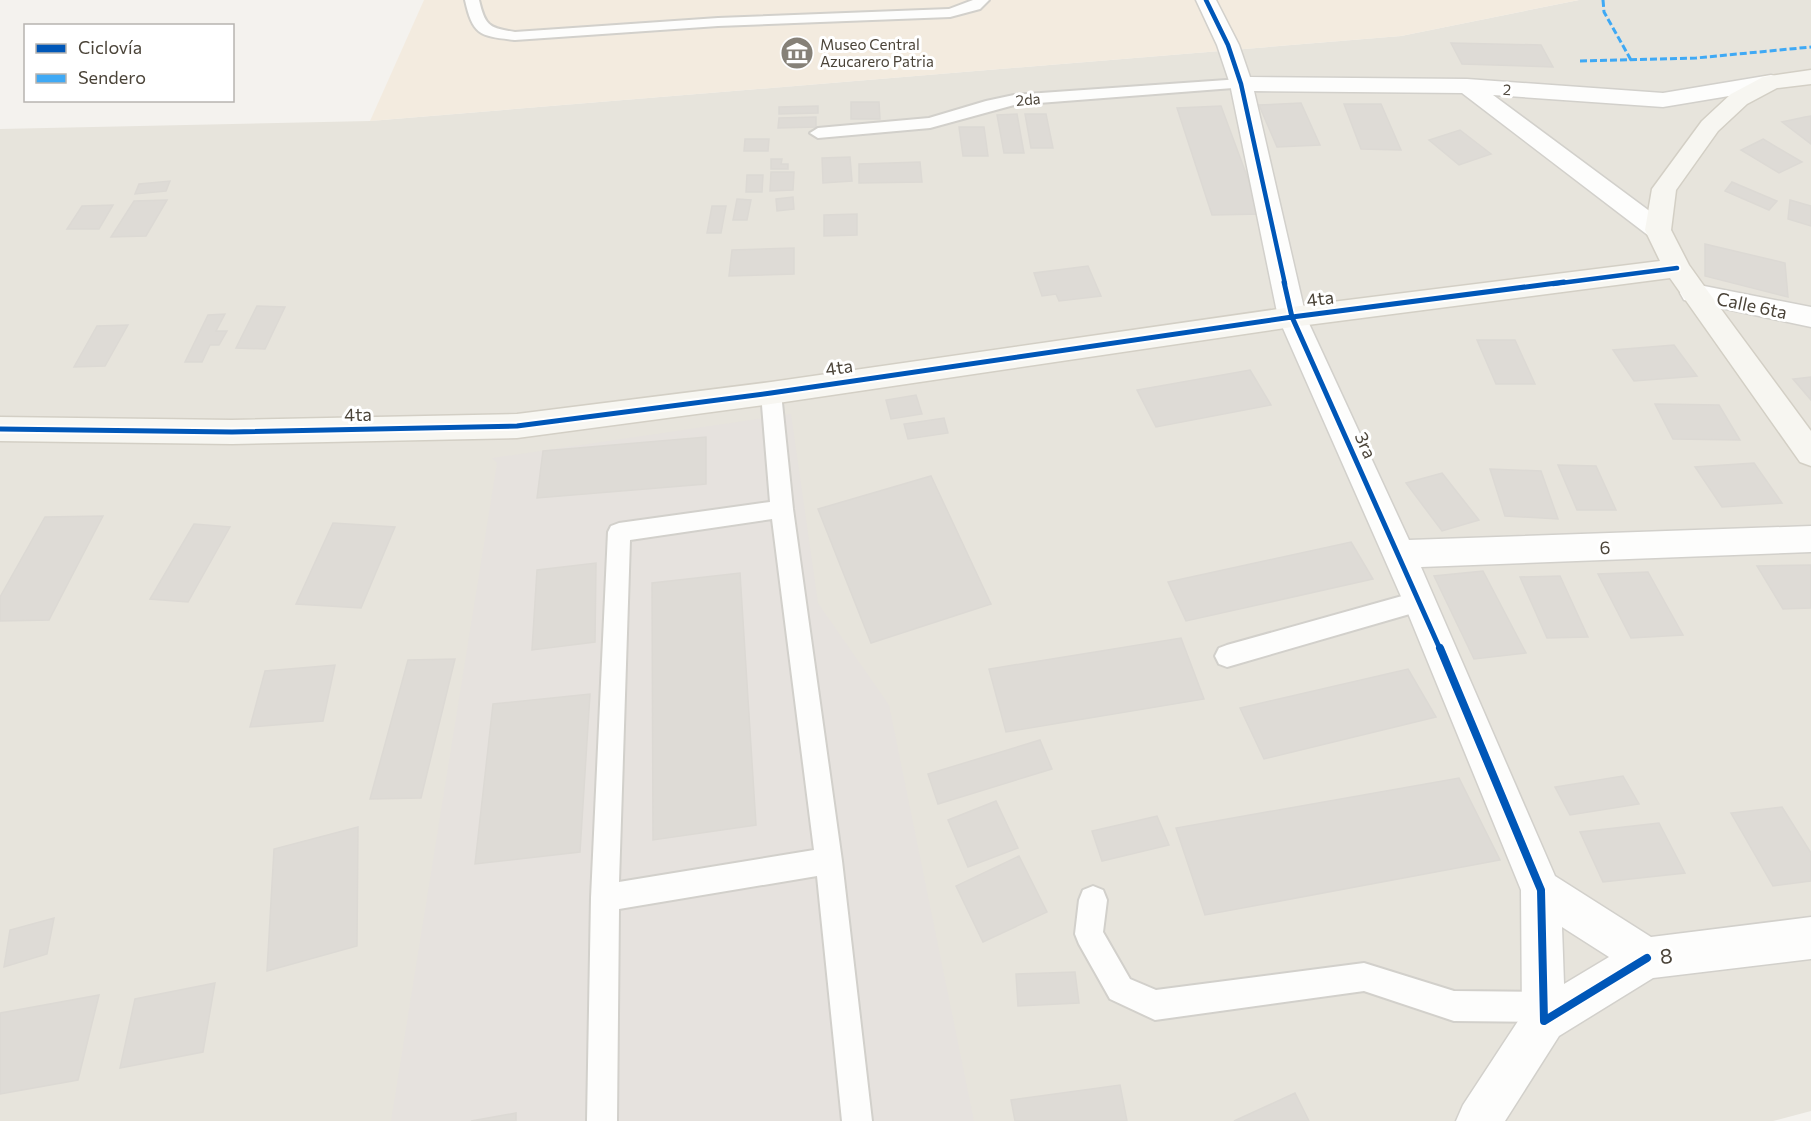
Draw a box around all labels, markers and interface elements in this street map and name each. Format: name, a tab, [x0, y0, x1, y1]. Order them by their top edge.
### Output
legend	[24, 24, 234, 102]
museum icon: Museo Central Azucarero Patria	[779, 35, 815, 71]
place label: Museo Central Azucarero Patria	[820, 35, 934, 70]
text: Ciclovía	[78, 36, 142, 58]
text: Sendero	[78, 66, 146, 88]
street label: 2	[1502, 80, 1512, 98]
street label: 2da	[1015, 89, 1041, 109]
street label: 4ta	[1305, 285, 1335, 311]
street label: Calle 6ta	[1715, 287, 1789, 323]
street label: 4ta	[824, 354, 854, 380]
street label: 4ta	[344, 403, 372, 425]
street label: 3ra	[1351, 428, 1381, 462]
street label: 6	[1599, 536, 1611, 558]
street label: 8	[1658, 942, 1674, 968]

